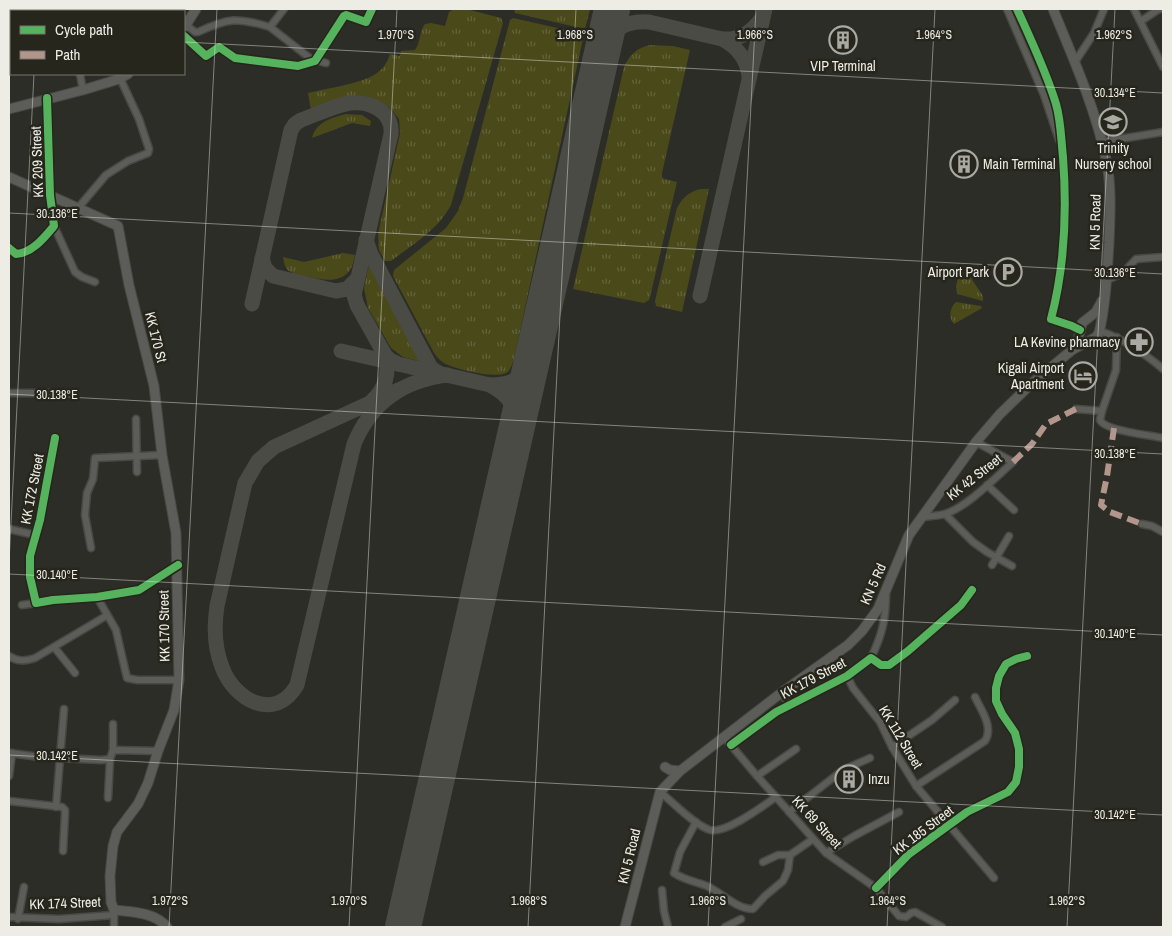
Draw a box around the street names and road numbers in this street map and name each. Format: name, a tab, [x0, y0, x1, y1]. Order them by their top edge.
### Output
street label: KK 209 Street	[27, 126, 47, 198]
street label: KN 5 Road	[1086, 194, 1104, 250]
street label: KK 170 St	[141, 310, 171, 364]
street label: KK 42 Street	[943, 450, 1005, 504]
street label: KK 172 Street	[16, 452, 48, 526]
street label: KN 5 Rd	[856, 561, 890, 607]
street label: KK 170 Street	[154, 590, 174, 662]
street label: KK 179 Street	[777, 653, 849, 703]
street label: KK 112 Street	[875, 702, 927, 772]
street label: KK 69 Street	[788, 792, 846, 852]
street label: KK 185 Street	[889, 801, 957, 859]
street label: KN 5 Road	[613, 827, 645, 885]
street label: KK 174 Street	[29, 893, 101, 913]

